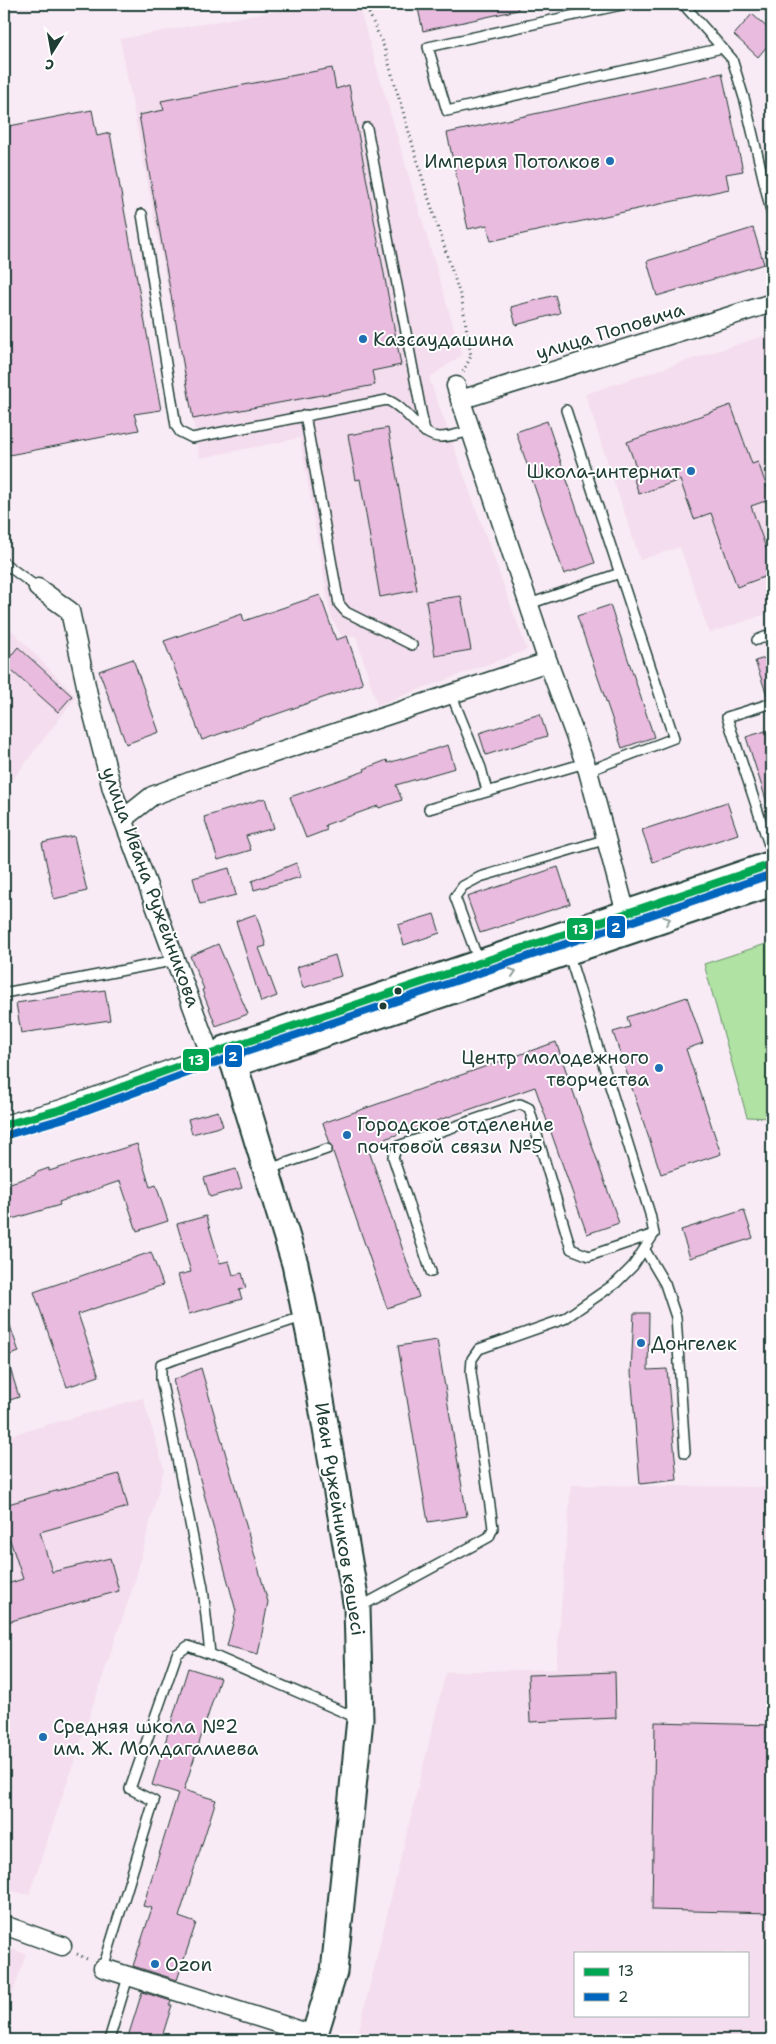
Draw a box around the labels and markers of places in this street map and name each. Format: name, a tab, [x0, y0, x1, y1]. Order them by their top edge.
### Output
place label: Империя Потолков	[424, 149, 600, 174]
marker: Империя Потолков	[604, 155, 616, 167]
place label: Казсаудашина	[373, 327, 514, 352]
marker: Казсаудашина	[357, 333, 369, 345]
place label: Школа-интернат	[526, 459, 681, 484]
marker: Школа-интернат	[685, 465, 697, 477]
unlabelled marker	[393, 986, 403, 996]
unlabelled marker	[378, 1001, 388, 1011]
place label: Центр молодежного творчества	[461, 1045, 649, 1092]
marker: Центр молодежного творчества	[653, 1062, 665, 1074]
place label: Городское отделение почтовой связи №5	[357, 1112, 554, 1159]
marker: Городское отделение почтовой связи №5	[341, 1129, 353, 1141]
place label: Донгелек	[651, 1331, 737, 1356]
marker: Донгелек	[635, 1337, 647, 1349]
place label: Средняя школа №2 им. Ж. Молдагалиева	[53, 1714, 259, 1761]
marker: Средняя школа №2 им. Ж. Молдагалиева	[37, 1731, 49, 1743]
place label: Ozon	[165, 1952, 212, 1977]
marker: Ozon	[149, 1958, 161, 1970]

